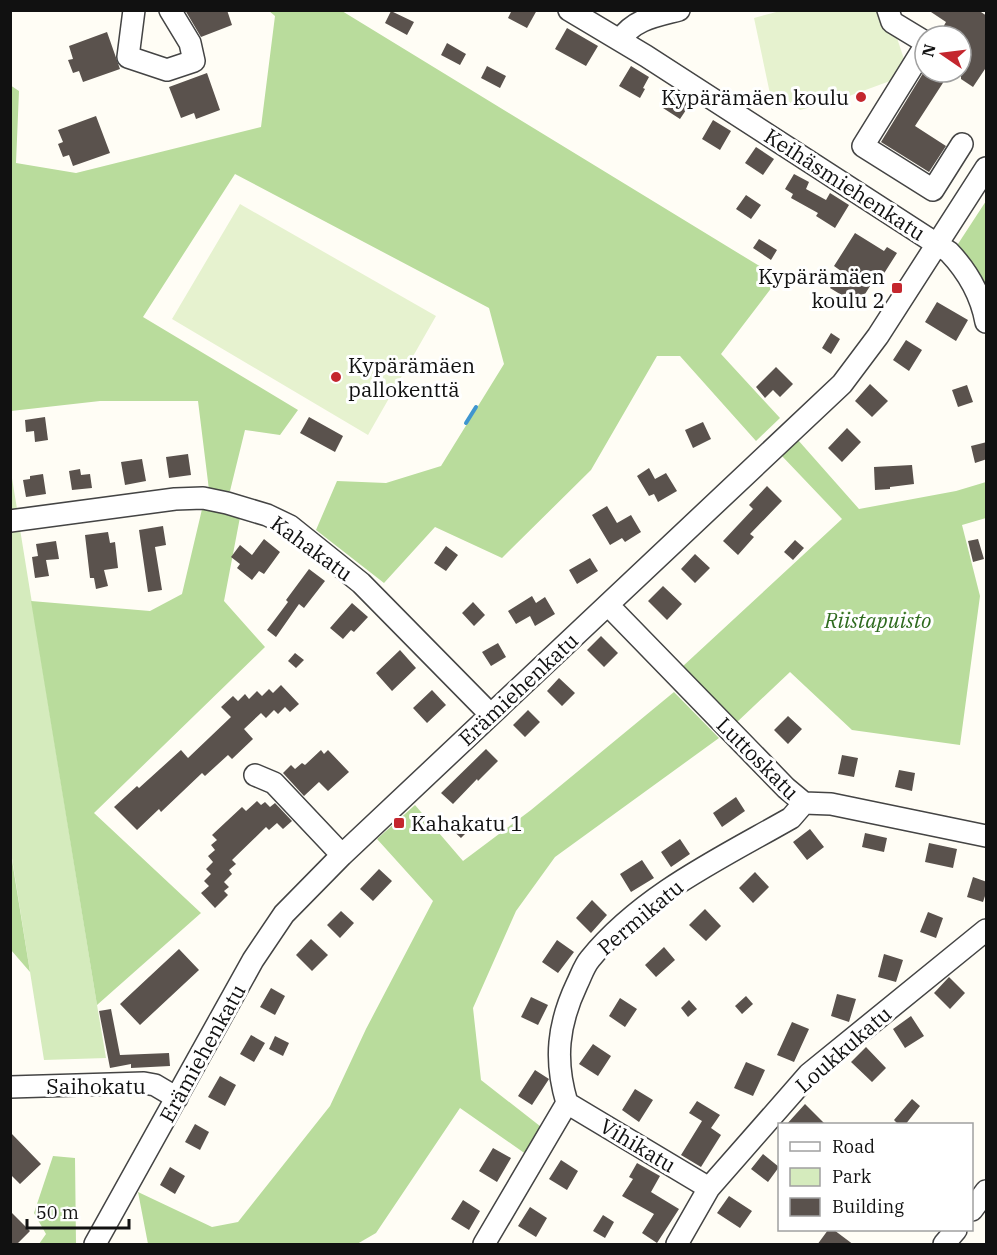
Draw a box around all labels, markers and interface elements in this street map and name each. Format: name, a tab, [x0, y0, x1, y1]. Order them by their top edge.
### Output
north arrow	[913, 24, 973, 84]
text: N	[917, 42, 940, 59]
place label: Kypärämäen koulu	[661, 83, 849, 111]
marker: Kypärämäen koulu	[854, 90, 868, 104]
street label: Keihäsmiehenkatu	[759, 121, 931, 247]
place label: Kypärämäen koulu 2	[758, 262, 885, 314]
marker: Kypärämäen koulu 2	[890, 281, 904, 295]
place label: Kypärämäen pallokenttä	[348, 351, 475, 403]
marker: Kypärämäen pallokenttä	[329, 370, 343, 384]
street label: Kahakatu	[266, 509, 358, 587]
park label: Riistapuisto	[824, 606, 931, 634]
street label: Erämiehenkatu	[452, 626, 584, 752]
street label: Luttoskatu	[711, 711, 805, 805]
place label: Kahakatu 1	[411, 809, 523, 837]
marker: Kahakatu 1	[392, 816, 406, 830]
street label: Permikatu	[591, 873, 689, 961]
street label: Erämiehenkatu	[152, 979, 252, 1127]
street label: Loukkukatu	[789, 1000, 897, 1098]
street label: Saihokatu	[46, 1072, 146, 1100]
street label: Vihikatu	[595, 1111, 681, 1179]
legend	[778, 1123, 973, 1231]
text: Road	[832, 1135, 875, 1158]
text: Park	[832, 1165, 872, 1188]
scale bar	[27, 1192, 129, 1230]
text: Building	[832, 1195, 904, 1218]
text: 50 m	[36, 1201, 79, 1224]

